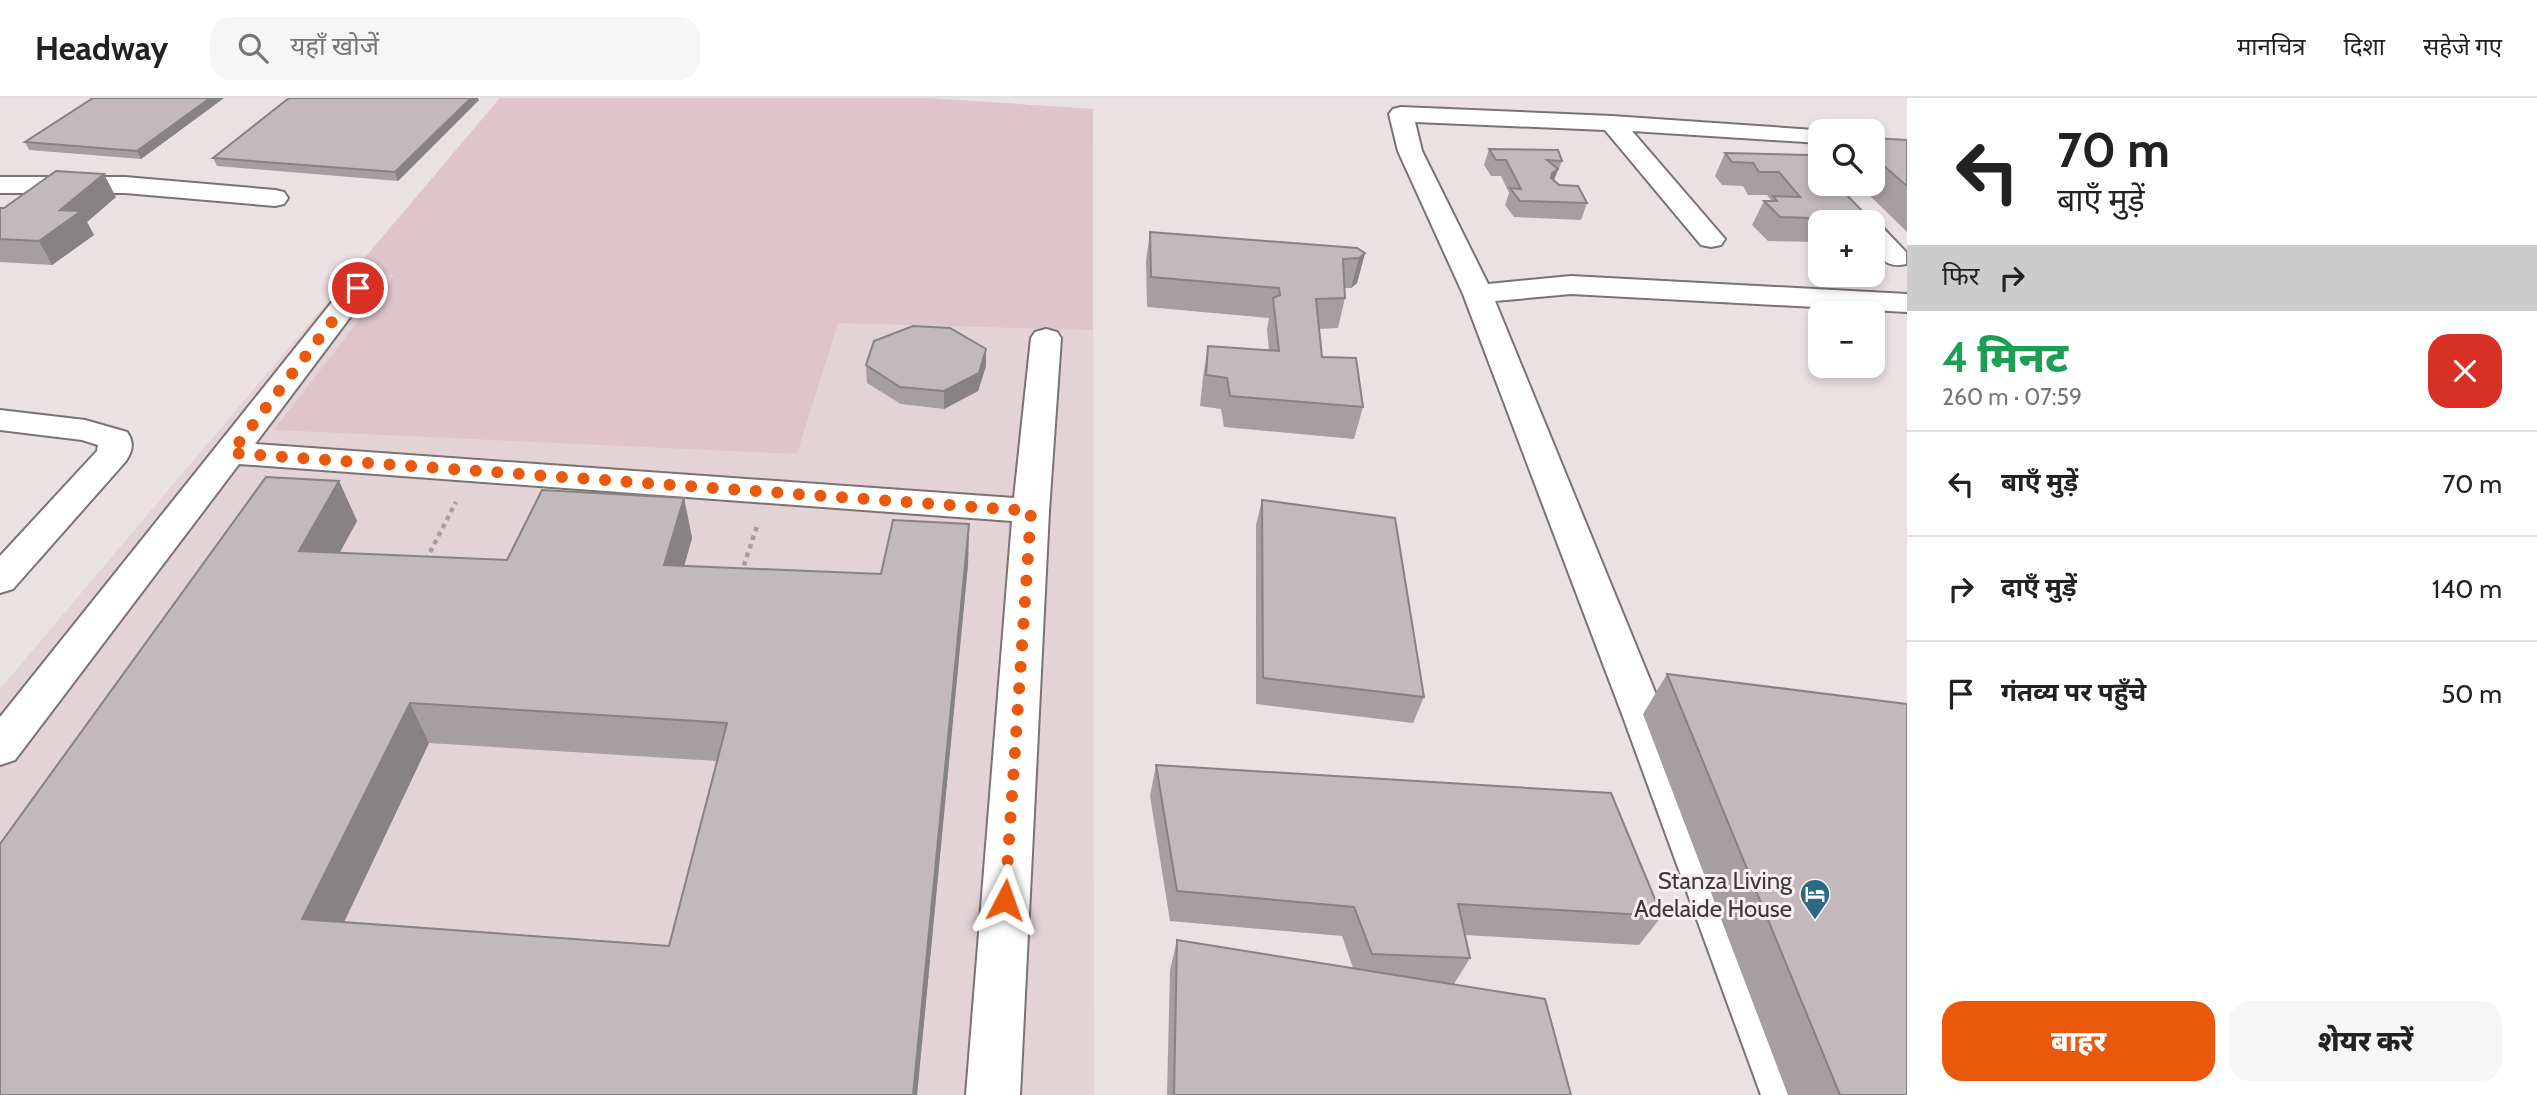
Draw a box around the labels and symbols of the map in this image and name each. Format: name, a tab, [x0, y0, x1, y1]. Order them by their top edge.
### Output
pin	[328, 258, 388, 318]
position arrow	[968, 863, 1042, 937]
place label: Stanza Living Adelaide House	[1634, 866, 1793, 923]
hotel icon: Stanza Living Adelaide House	[1798, 877, 1832, 921]

